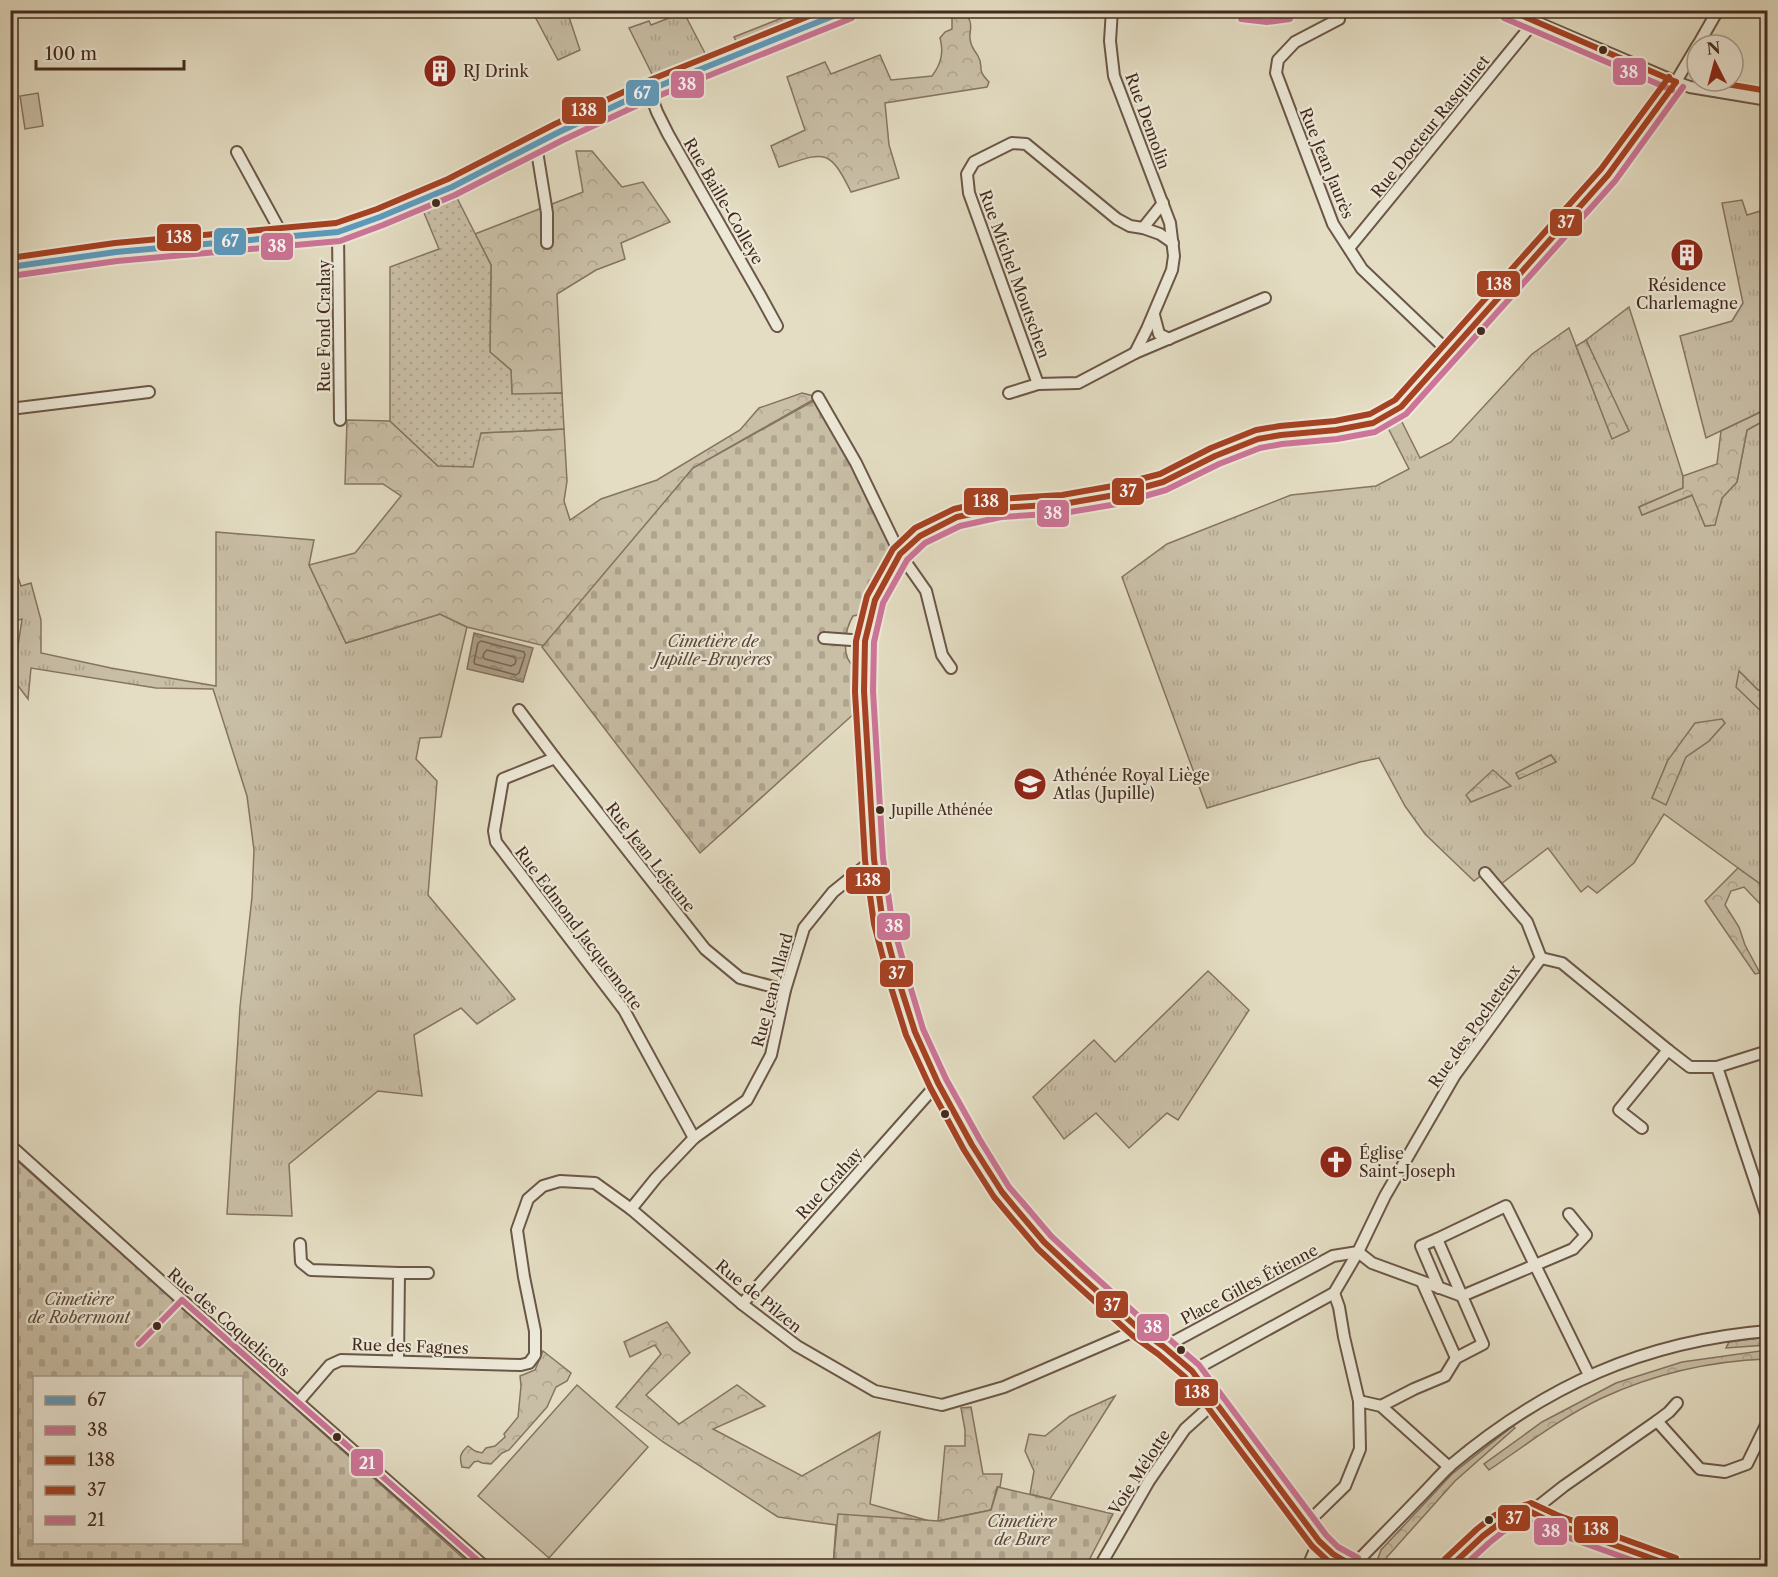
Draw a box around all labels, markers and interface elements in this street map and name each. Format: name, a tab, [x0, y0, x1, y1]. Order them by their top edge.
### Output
scale bar	[36, 33, 184, 71]
north arrow	[1685, 33, 1745, 93]
text: N	[1705, 37, 1721, 59]
text: 100 m	[45, 43, 97, 65]
unlabelled marker	[1597, 44, 1609, 56]
street label: Rue Docteur Rasquinet	[1366, 51, 1494, 201]
building icon: RJ Drink	[422, 53, 458, 89]
line badge: 38	[1612, 57, 1647, 86]
place label: RJ Drink	[463, 61, 529, 81]
text: 38	[1620, 62, 1639, 82]
line badge: 38	[670, 70, 705, 99]
street label: Rue Demolin	[1121, 70, 1175, 172]
text: 38	[678, 74, 697, 94]
line badge: 67	[625, 79, 660, 107]
text: 67	[633, 83, 652, 103]
line badge: 138	[561, 96, 607, 125]
text: 138	[571, 100, 597, 120]
street label: Rue Jean Jaurès	[1296, 104, 1358, 222]
street label: Rue Baille-Colleye	[680, 134, 768, 268]
street label: Rue Michel Moutschen	[975, 187, 1055, 361]
unlabelled marker	[430, 197, 442, 209]
line badge: 37	[1549, 208, 1583, 237]
text: 37	[1557, 212, 1575, 232]
line badge: 138	[156, 223, 202, 252]
text: 138	[166, 227, 192, 247]
line badge: 67	[213, 227, 247, 256]
text: 67	[221, 231, 240, 251]
line badge: 38	[260, 232, 294, 261]
text: 38	[268, 236, 287, 256]
building icon: Résidence Charlemagne	[1669, 237, 1705, 273]
street label: Rue Fond Crahay	[314, 259, 334, 392]
line badge: 138	[1476, 270, 1521, 298]
text: 138	[1486, 274, 1512, 294]
place label: Résidence Charlemagne	[1636, 275, 1738, 313]
unlabelled marker	[1475, 325, 1487, 337]
line badge: 37	[1111, 477, 1145, 506]
text: 37	[1119, 481, 1137, 501]
line badge: 138	[963, 487, 1009, 516]
text: 138	[973, 491, 999, 511]
line badge: 38	[1036, 499, 1070, 528]
text: 38	[1044, 503, 1063, 523]
park label: Cimetière de Jupille-Bruyères	[649, 631, 772, 669]
place label: Athénée Royal Liège Atlas (Jupille)	[1052, 765, 1210, 803]
school or university icon: Athénée Royal Liège Atlas (Jupille)	[1012, 766, 1048, 802]
street label: Rue Jean Lejeune	[602, 798, 700, 916]
place label: Jupille Athénée	[889, 801, 993, 819]
marker: Jupille Athénée	[874, 804, 886, 816]
street label: Rue Edmond Jacquemotte	[511, 842, 647, 1014]
line badge: 138	[845, 866, 891, 895]
text: 138	[855, 870, 881, 890]
line badge: 38	[876, 912, 911, 941]
text: 38	[885, 916, 904, 936]
street label: Rue Jean Allard	[747, 930, 797, 1049]
line badge: 37	[879, 959, 914, 988]
street label: Rue des Pocheteux	[1424, 960, 1524, 1091]
text: 37	[888, 963, 906, 983]
unlabelled marker	[939, 1108, 951, 1120]
street label: Rue Crahay	[792, 1142, 867, 1223]
place label: Église Saint-Joseph	[1359, 1143, 1456, 1181]
church icon: Église Saint-Joseph	[1318, 1144, 1354, 1180]
street label: Place Gilles Étienne	[1177, 1239, 1321, 1329]
street label: Rue de Pilzen	[712, 1255, 806, 1337]
street label: Rue des Coquelicots	[164, 1263, 294, 1381]
park label: Cimetière de Robermont	[28, 1289, 132, 1327]
line badge: 37	[1095, 1290, 1129, 1319]
text: 37	[1103, 1295, 1121, 1315]
line badge: 38	[1136, 1313, 1170, 1342]
text: 38	[1144, 1317, 1163, 1337]
unlabelled marker	[151, 1320, 163, 1332]
street label: Rue des Fagnes	[351, 1334, 469, 1358]
unlabelled marker	[1175, 1344, 1187, 1356]
legend	[33, 1376, 243, 1544]
line badge: 138	[1174, 1378, 1219, 1407]
text: 138	[1184, 1382, 1210, 1402]
text: 67	[87, 1389, 106, 1411]
text: 38	[87, 1419, 108, 1441]
street label: Voie Mélotte	[1103, 1426, 1174, 1519]
unlabelled marker	[331, 1431, 343, 1443]
line badge: 21	[350, 1448, 384, 1477]
text: 138	[87, 1449, 115, 1471]
text: 21	[359, 1453, 376, 1473]
text: 37	[87, 1479, 106, 1501]
line badge: 37	[1497, 1504, 1531, 1532]
text: 37	[1505, 1508, 1523, 1528]
text: 21	[87, 1509, 105, 1531]
park label: Cimetière de Bure	[987, 1511, 1058, 1549]
unlabelled marker	[1483, 1514, 1495, 1526]
line badge: 138	[1573, 1515, 1619, 1544]
line badge: 38	[1533, 1517, 1568, 1546]
text: 138	[1583, 1519, 1609, 1539]
text: 38	[1542, 1521, 1561, 1541]

